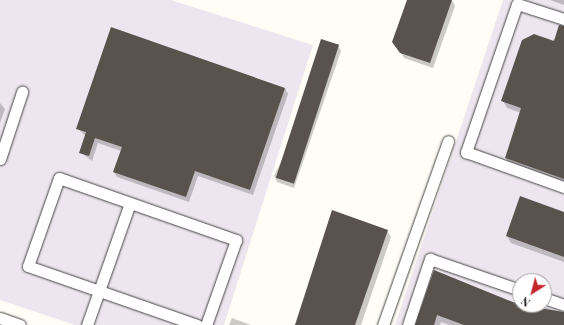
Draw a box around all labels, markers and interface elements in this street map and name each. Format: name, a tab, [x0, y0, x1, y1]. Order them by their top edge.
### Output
north arrow	[512, 273, 552, 313]
text: N	[518, 294, 533, 311]

